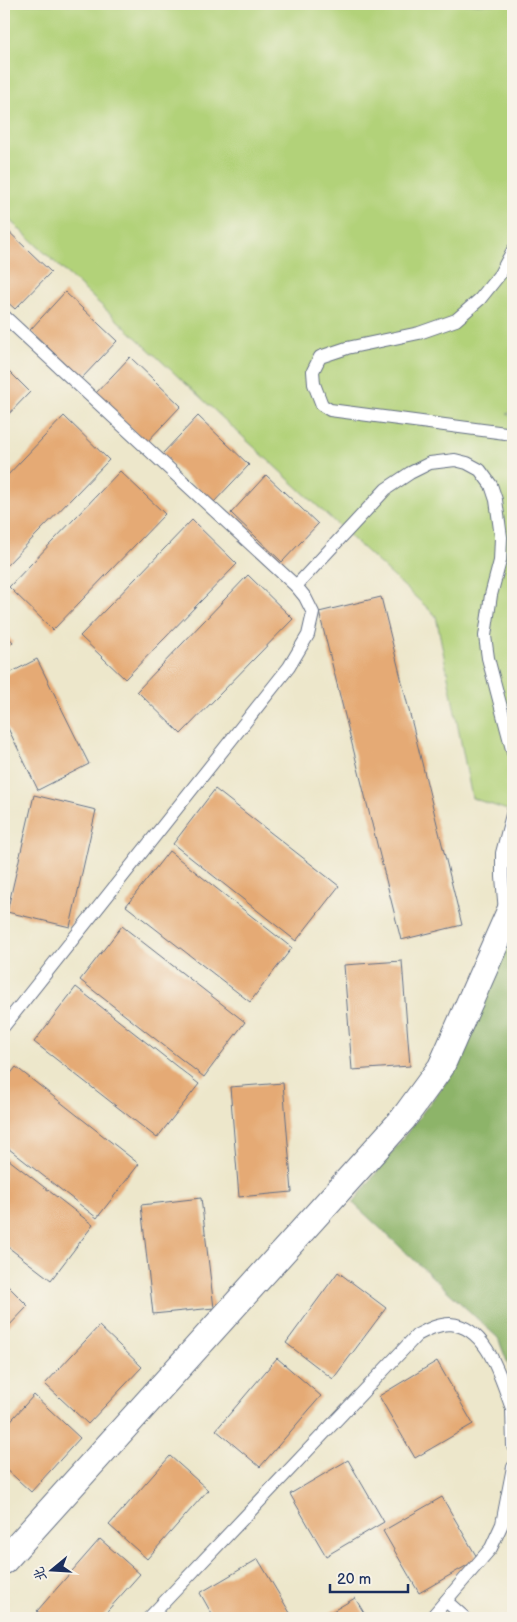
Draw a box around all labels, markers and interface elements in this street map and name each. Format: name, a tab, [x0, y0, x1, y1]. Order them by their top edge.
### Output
north arrow	[28, 1544, 78, 1594]
scale bar	[330, 1562, 407, 1594]
text: 北	[30, 1565, 50, 1583]
text: 20 m	[337, 1570, 371, 1589]

